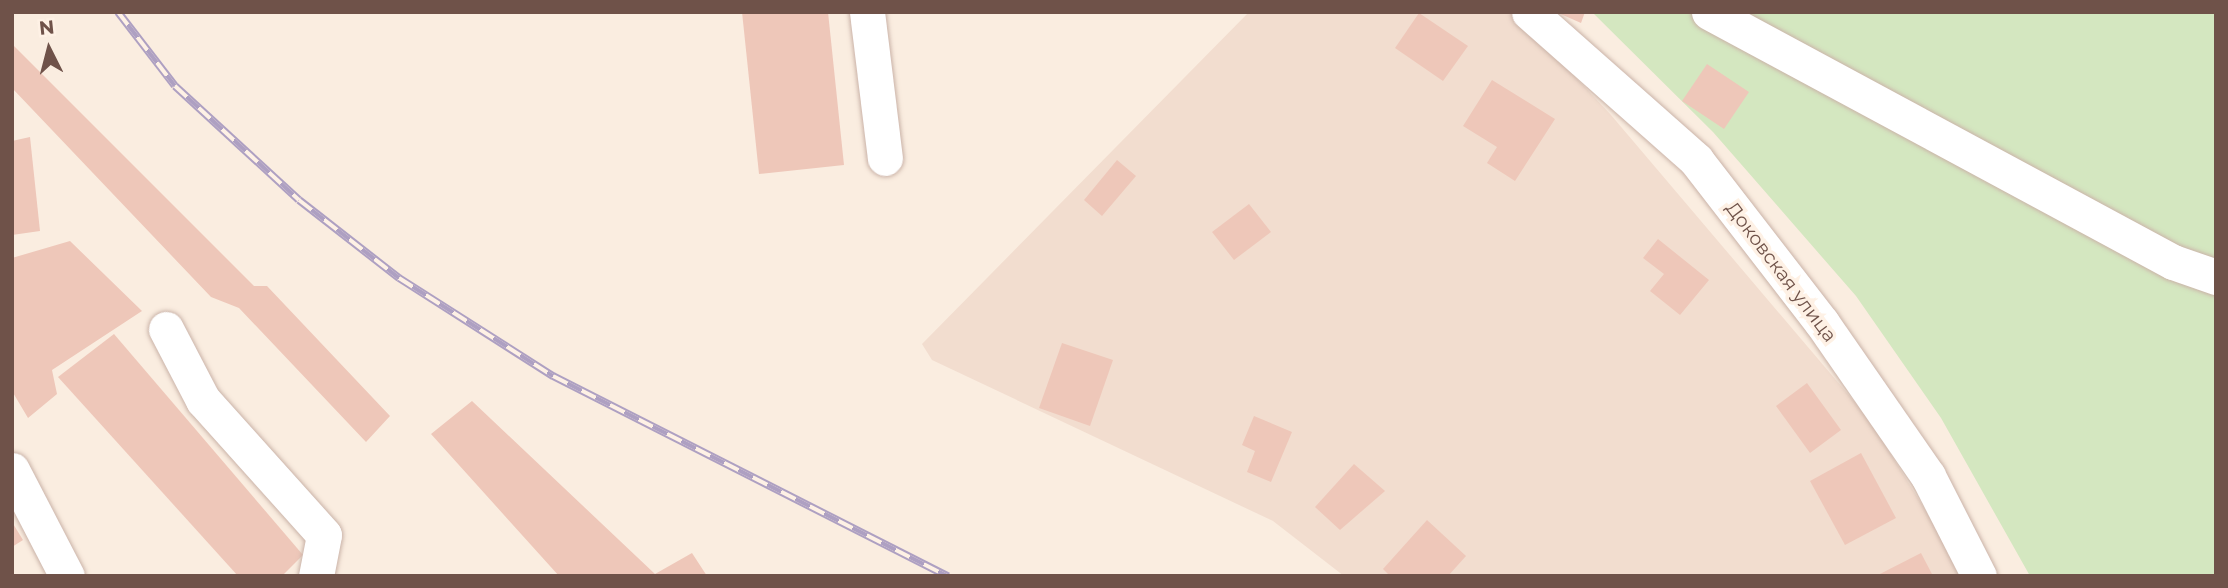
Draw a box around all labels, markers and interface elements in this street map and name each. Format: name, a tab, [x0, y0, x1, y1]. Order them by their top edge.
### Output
north arrow	[14, 14, 84, 84]
text: N	[38, 15, 56, 40]
street label: Доковская улица	[1721, 197, 1841, 347]

